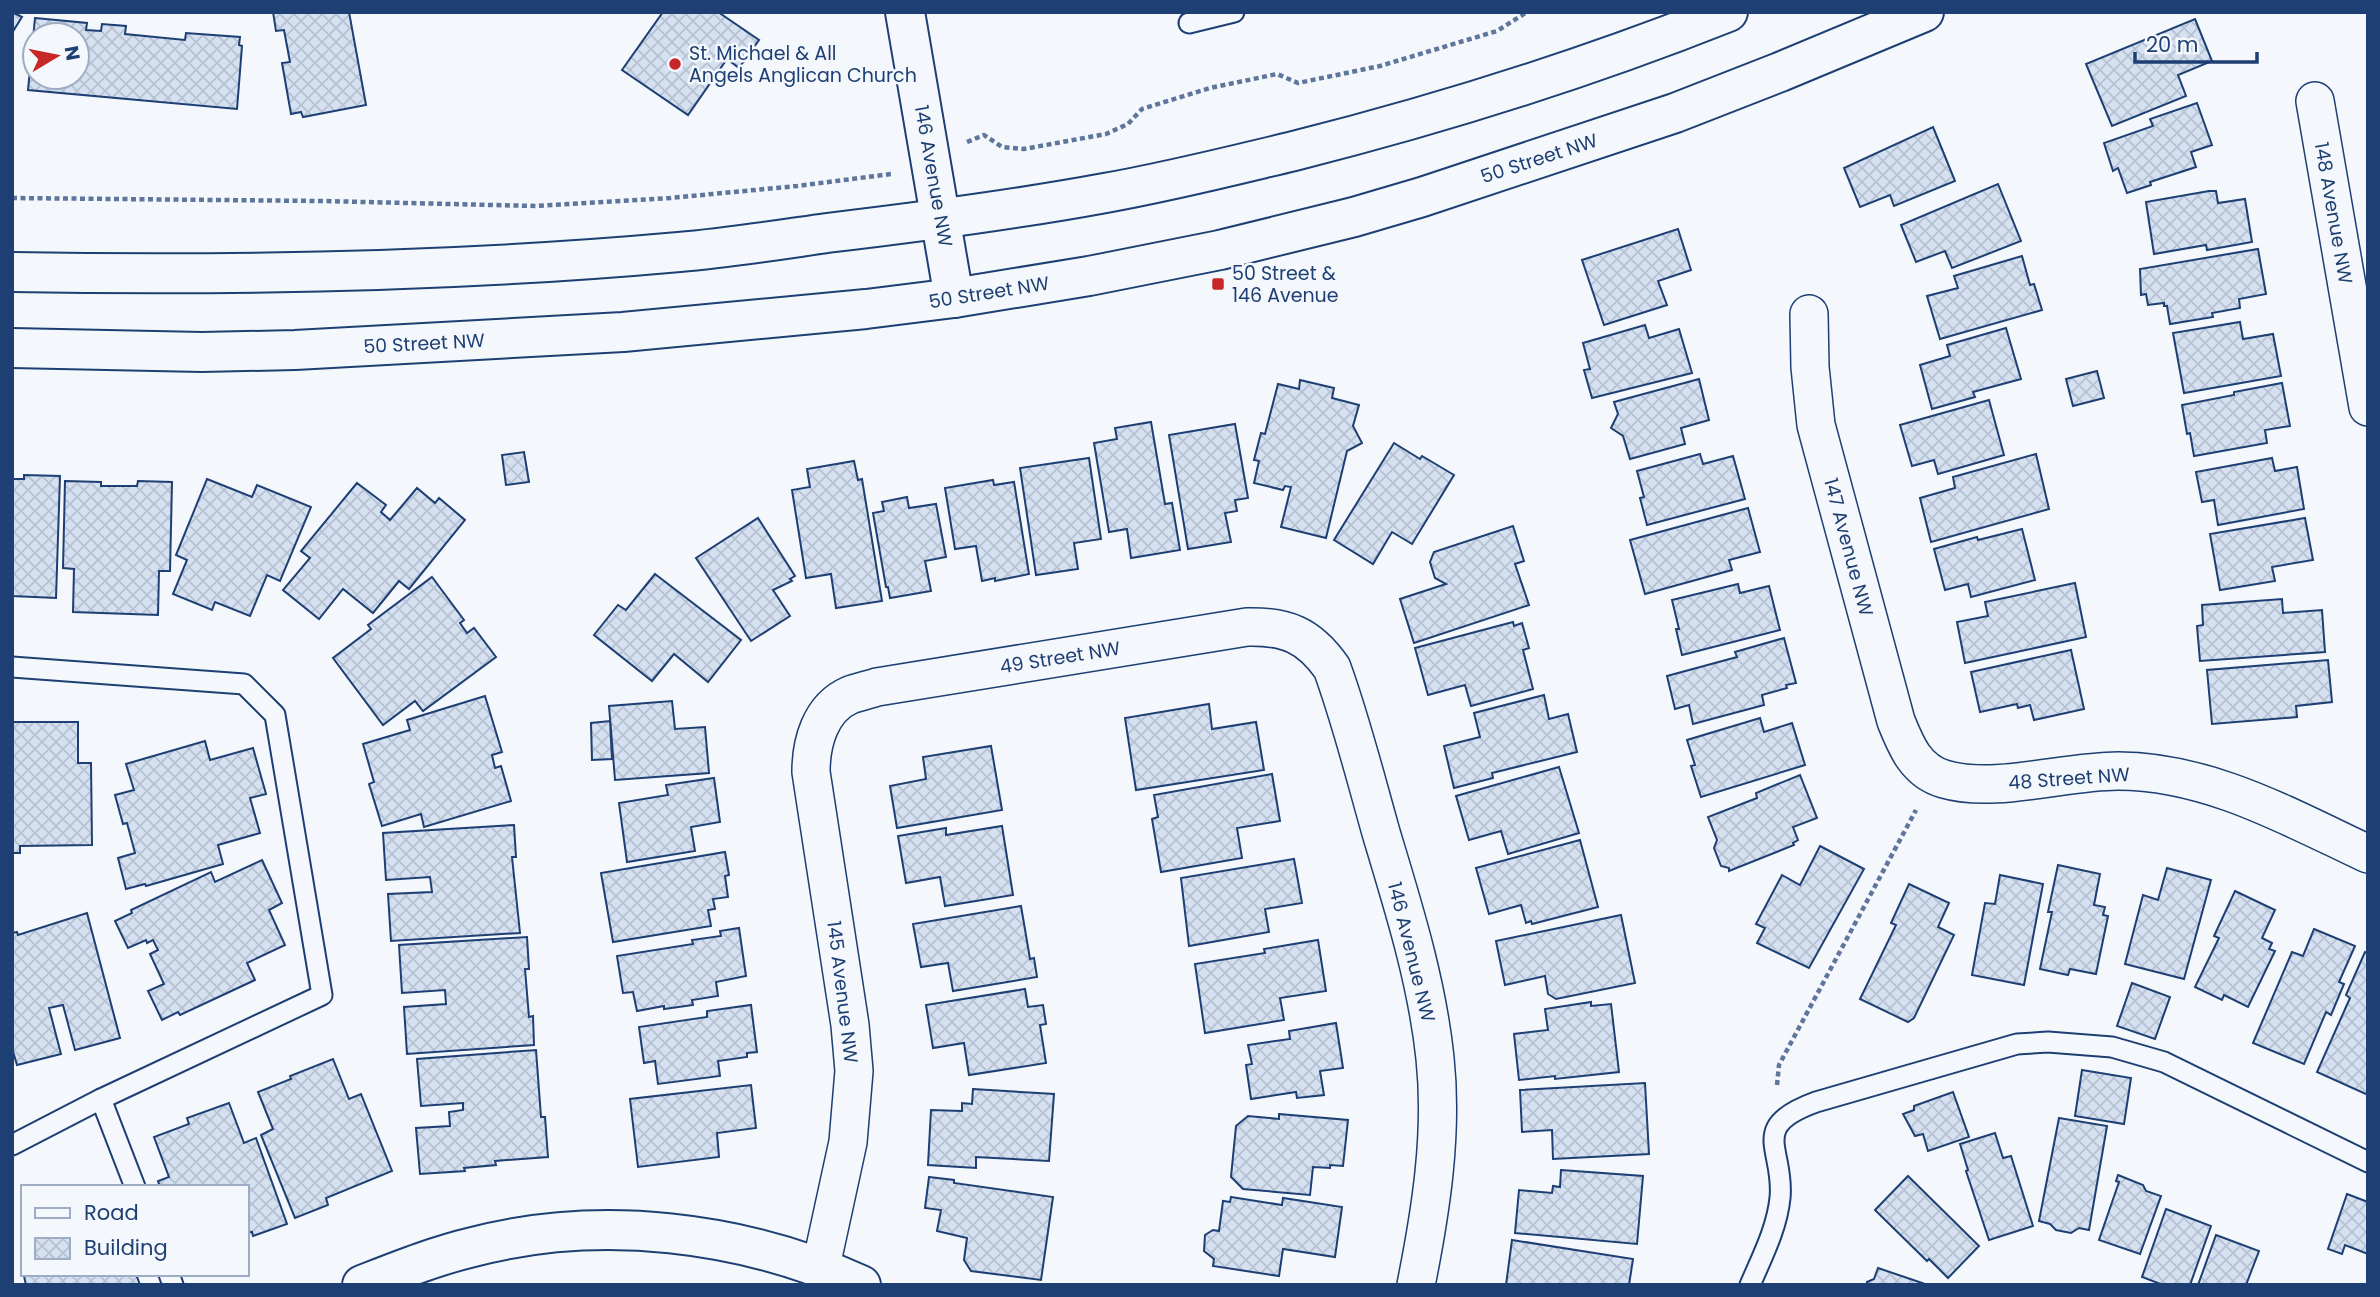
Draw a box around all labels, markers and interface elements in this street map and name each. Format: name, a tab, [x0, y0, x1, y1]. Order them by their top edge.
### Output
north arrow	[21, 21, 91, 91]
scale bar	[2135, 21, 2258, 65]
text: 20 m	[2146, 30, 2199, 59]
place label: St. Michael & All Angels Anglican Church	[689, 40, 917, 89]
text: N	[58, 44, 87, 63]
marker: St. Michael & All Angels Anglican Church	[667, 56, 683, 72]
street label: 146 Avenue NW	[908, 103, 959, 250]
street label: 50 Street NW	[1477, 127, 1602, 190]
street label: 148 Avenue NW	[2308, 140, 2359, 286]
place label: 50 Street & 146 Avenue	[1232, 260, 1339, 309]
street label: 50 Street NW	[927, 270, 1052, 315]
marker: 50 Street & 146 Avenue	[1210, 276, 1226, 292]
street label: 50 Street NW	[363, 327, 486, 360]
street label: 147 Avenue NW	[1817, 475, 1880, 620]
street label: 49 Street NW	[998, 635, 1123, 680]
street label: 48 Street NW	[2007, 761, 2131, 796]
street label: 146 Avenue NW	[1381, 879, 1442, 1025]
street label: 145 Avenue NW	[820, 919, 865, 1065]
legend	[21, 1185, 248, 1276]
text: Road	[84, 1198, 139, 1227]
text: Building	[84, 1233, 168, 1262]

